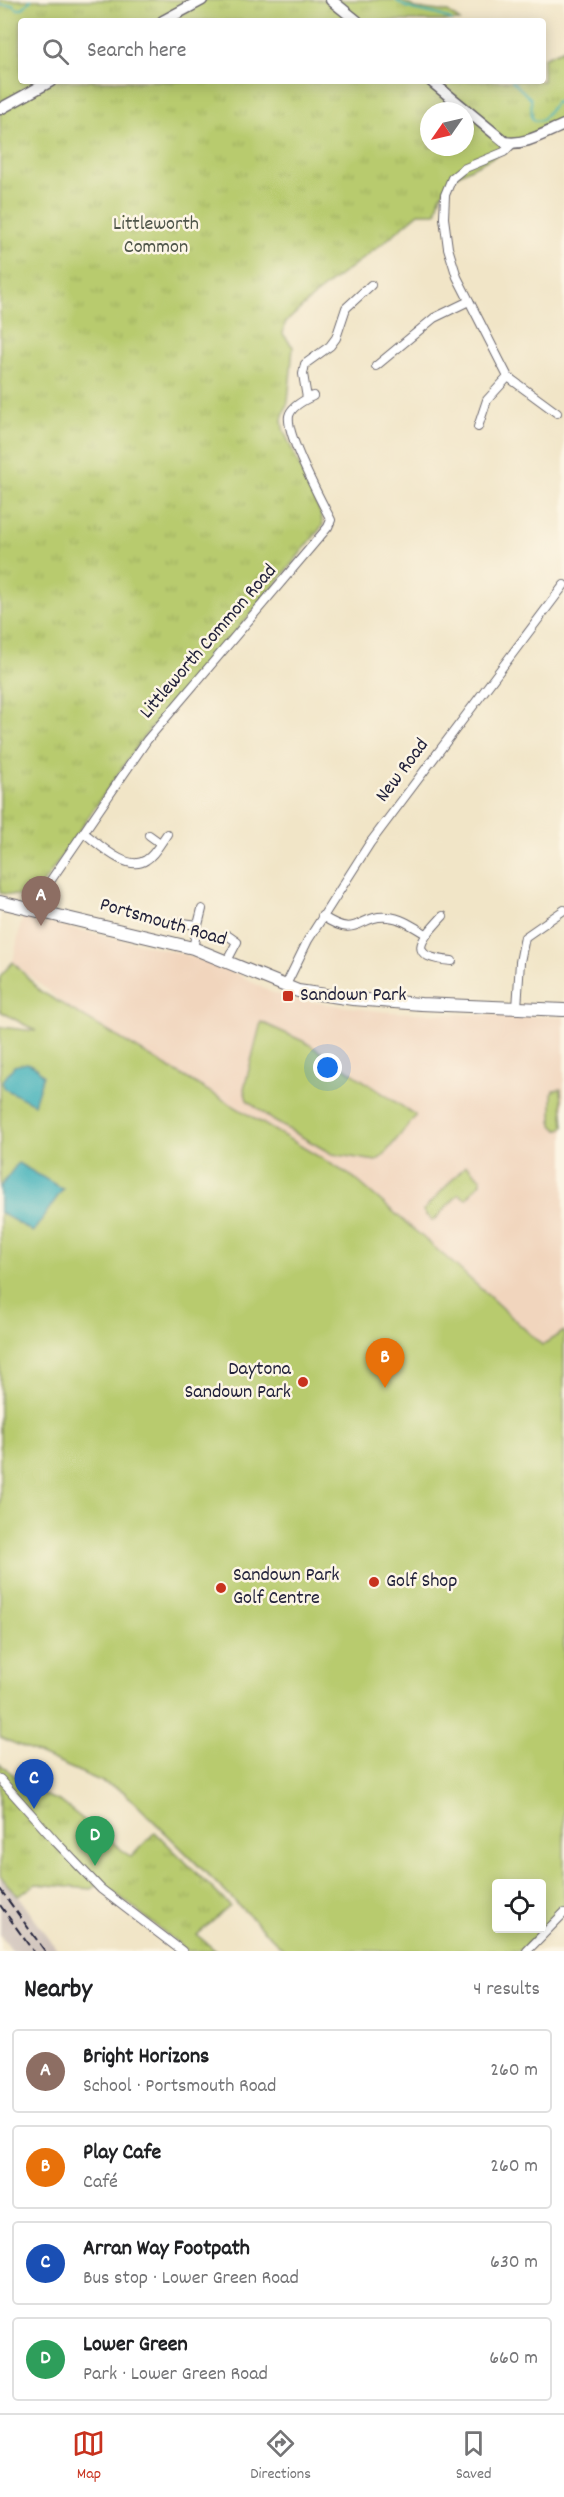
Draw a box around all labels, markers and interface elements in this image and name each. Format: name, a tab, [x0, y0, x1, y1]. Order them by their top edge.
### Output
search box	[18, 18, 546, 84]
icon: search	[39, 35, 72, 68]
text: Search here	[87, 36, 186, 67]
north arrow	[420, 102, 474, 156]
park label: Littleworth Common	[113, 211, 199, 262]
street label: Littleworth Common Road	[134, 559, 284, 725]
street label: New Road	[370, 733, 436, 809]
pin: A	[22, 876, 60, 926]
street label: Portsmouth Road	[96, 891, 230, 955]
place label: Sandown Park	[300, 982, 407, 1010]
marker: Sandown Park	[281, 989, 295, 1003]
your location	[313, 1053, 342, 1082]
pin: B	[366, 1338, 404, 1388]
place label: Daytona Sandown Park	[185, 1356, 292, 1407]
marker: Daytona Sandown Park	[296, 1375, 310, 1389]
place label: Sandown Park Golf Centre	[233, 1562, 340, 1613]
place label: Golf Shop	[386, 1568, 457, 1596]
marker: Golf Shop	[367, 1575, 381, 1589]
marker: Sandown Park Golf Centre	[214, 1581, 228, 1595]
pin: C	[15, 1760, 54, 1809]
pin: D	[76, 1816, 115, 1866]
map controls	[492, 1879, 546, 1933]
button: locate	[492, 1879, 546, 1933]
text: Nearby	[24, 1972, 92, 2009]
text: 4 results	[473, 1976, 540, 2004]
text: Bright Horizons	[83, 2042, 209, 2073]
text: A	[40, 2057, 51, 2085]
text: 260 m	[490, 2057, 538, 2085]
text: School · Portsmouth Road	[83, 2073, 276, 2101]
text: Play Cafe	[83, 2138, 161, 2169]
text: B	[41, 2153, 50, 2181]
text: 260 m	[490, 2153, 538, 2181]
text: Café	[83, 2169, 118, 2197]
text: Arran Way Footpath	[83, 2234, 250, 2265]
text: C	[41, 2249, 50, 2277]
text: 630 m	[490, 2249, 538, 2277]
text: Bus stop · Lower Green Road	[83, 2265, 299, 2293]
text: Lower Green	[83, 2330, 188, 2361]
text: D	[40, 2345, 51, 2373]
text: 660 m	[489, 2345, 538, 2373]
text: Park · Lower Green Road	[83, 2361, 268, 2389]
tab: Map	[72, 2427, 105, 2486]
tab: Directions	[250, 2427, 311, 2486]
tab: Saved	[456, 2427, 492, 2486]

